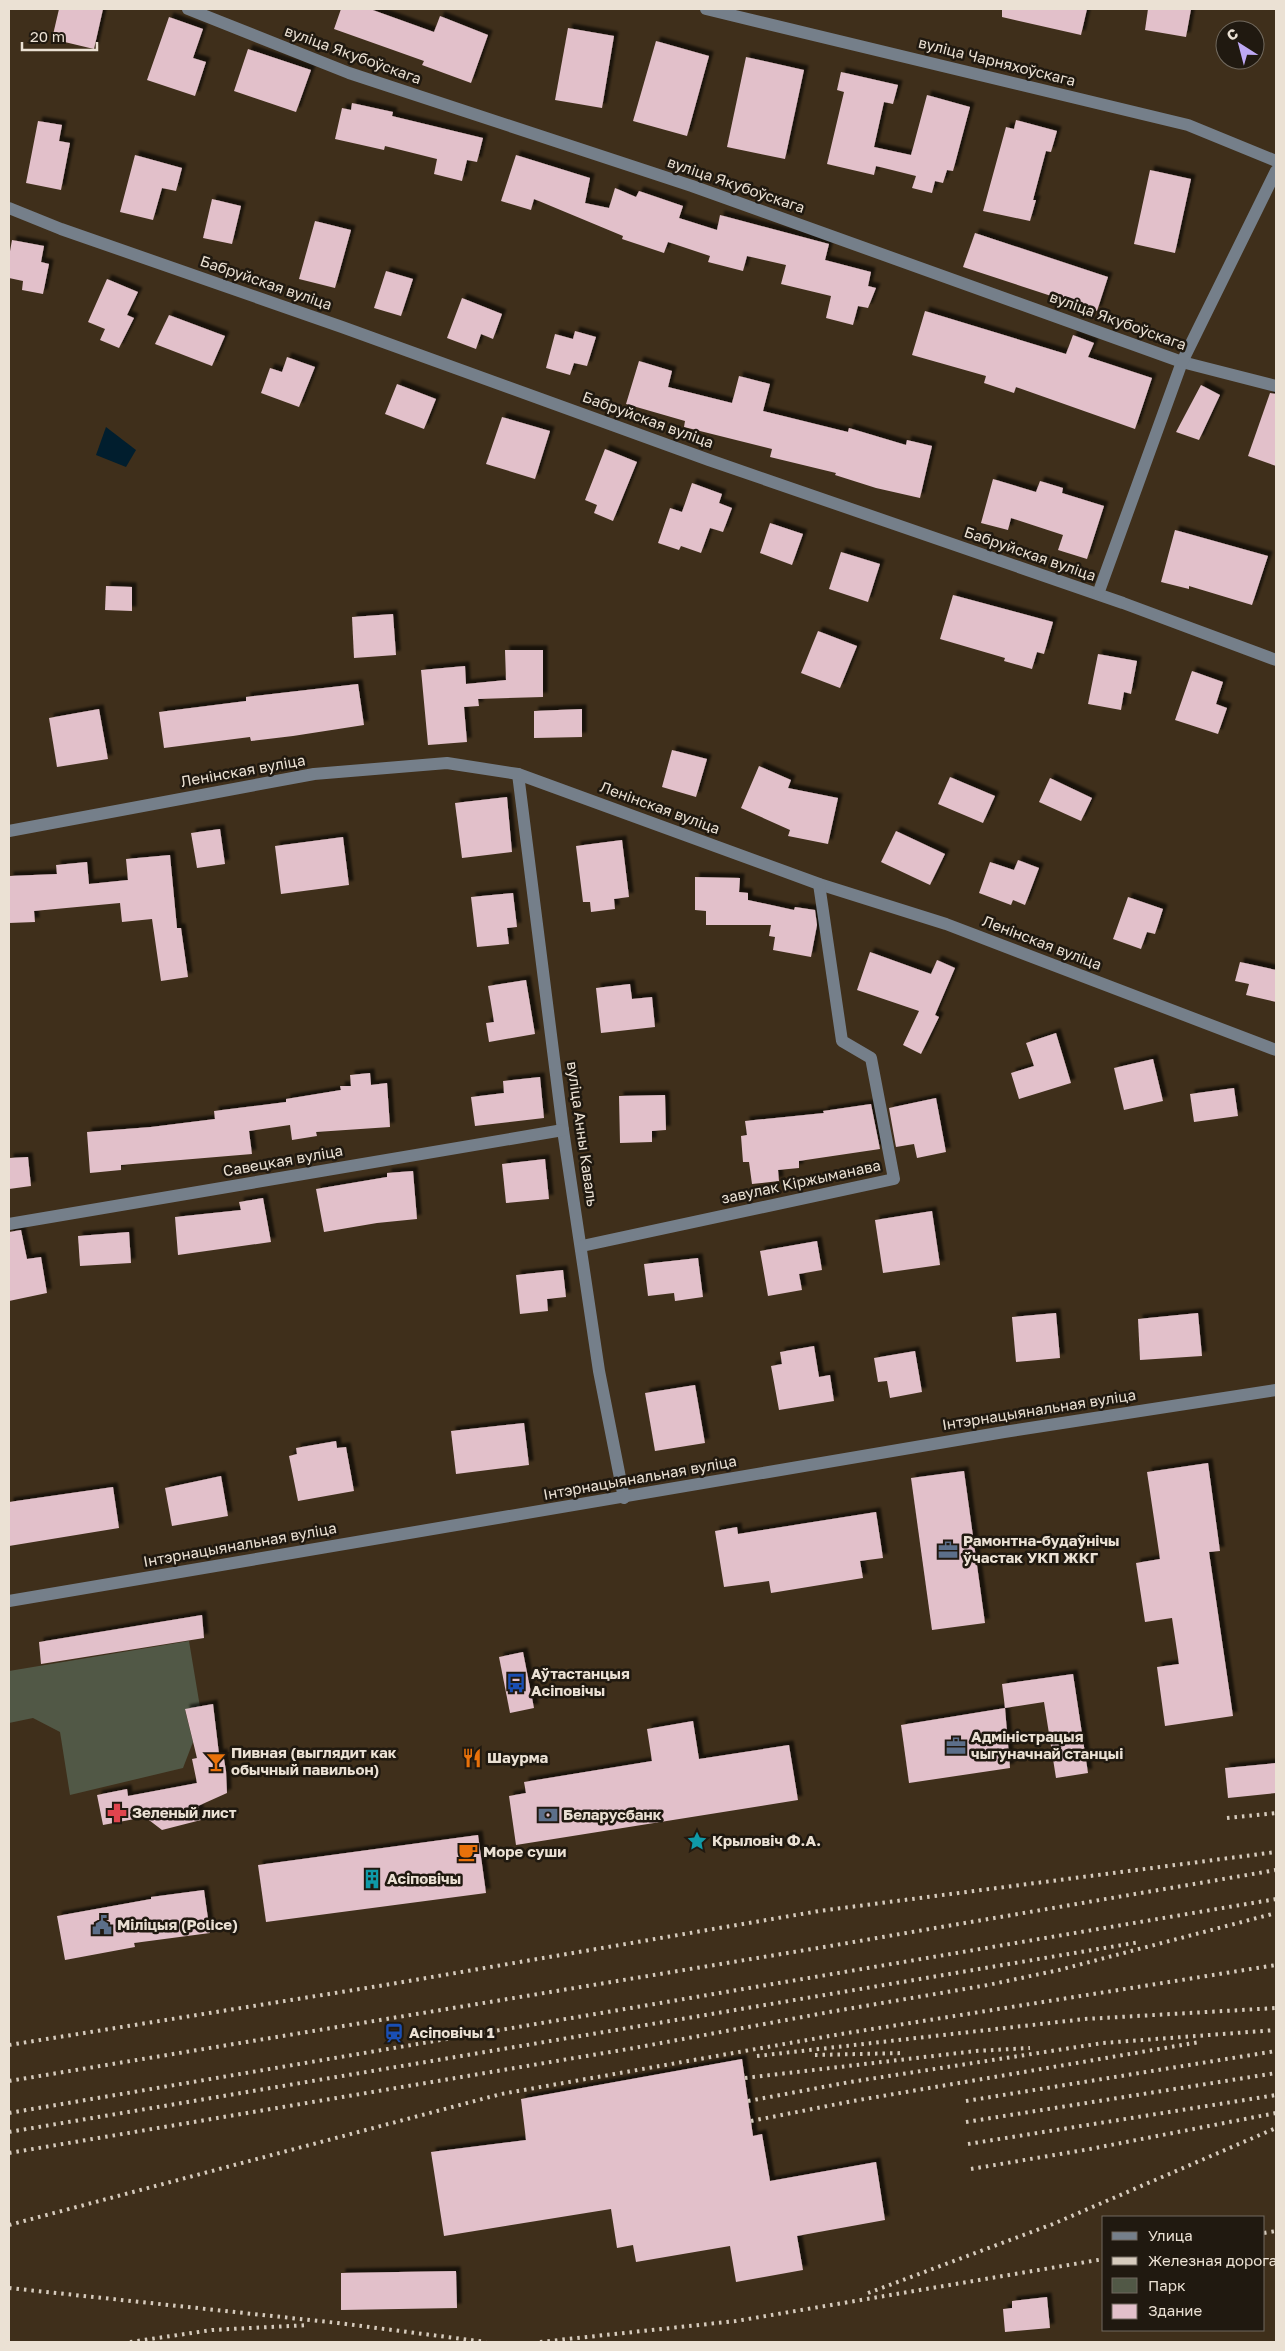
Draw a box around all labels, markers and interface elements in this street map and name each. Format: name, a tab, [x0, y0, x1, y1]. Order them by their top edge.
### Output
scale bar	[22, 20, 98, 52]
north arrow	[1215, 20, 1265, 70]
street label: вуліца Якубоўскага	[283, 21, 424, 87]
text: С	[1223, 24, 1241, 44]
text: 20 m	[30, 27, 65, 45]
street label: вуліца Чарняхоўскага	[917, 33, 1078, 89]
street label: вуліца Якубоўскага	[665, 152, 807, 216]
street label: Бабруйская вуліца	[198, 251, 335, 313]
street label: вуліца Якубоўскага	[1048, 287, 1189, 353]
street label: Бабруйская вуліца	[580, 387, 716, 451]
street label: Бабруйская вуліца	[962, 522, 1099, 584]
street label: Ленінская вуліца	[179, 750, 307, 790]
street label: Ленінская вуліца	[598, 777, 723, 837]
street label: Ленінская вуліца	[980, 911, 1104, 973]
street label: вуліца Анны Каваль	[564, 1060, 602, 1208]
street label: Савецкая вуліца	[221, 1141, 344, 1179]
street label: завулак Кіржыманава	[719, 1155, 882, 1207]
street label: Інтэрнацыянальная вуліца	[941, 1385, 1137, 1433]
street label: Інтэрнацыянальная вуліца	[542, 1451, 738, 1503]
street label: Інтэрнацыянальная вуліца	[142, 1518, 338, 1570]
place label: Рамонтна-будаўнічы ўчастак УКП ЖКГ	[963, 1531, 1119, 1566]
office icon: Рамонтна-будаўнічы ўчастак УКП ЖКГ	[937, 1539, 959, 1561]
place label: Аўтастанцыя Асіповічы	[531, 1664, 630, 1699]
bus stop icon: Аўтастанцыя Асіповічы	[505, 1672, 527, 1694]
place label: Адміністрацыя чыгуначнай станцыі	[971, 1727, 1123, 1762]
office icon: Адміністрацыя чыгуначнай станцыі	[945, 1735, 967, 1757]
place label: Пивная (выглядит как обычный павильон)	[231, 1743, 397, 1778]
restaurant icon: Шаурма	[461, 1747, 483, 1769]
place label: Шаурма	[487, 1748, 548, 1766]
bar icon: Пивная (выглядит как обычный павильон)	[205, 1751, 227, 1773]
pharmacy icon: Зеленый лист	[106, 1802, 128, 1824]
place label: Зеленый лист	[132, 1803, 237, 1821]
bank icon: Беларусбанк	[537, 1804, 559, 1826]
place label: Беларусбанк	[563, 1805, 662, 1823]
place icon: Крыловіч Ф.А.	[686, 1830, 708, 1852]
place label: Крыловіч Ф.А.	[712, 1831, 821, 1849]
cafe icon: Море суши	[457, 1841, 479, 1863]
place label: Море суши	[483, 1842, 566, 1860]
building icon: Асіповічы	[361, 1868, 383, 1890]
place label: Асіповічы	[387, 1869, 461, 1887]
public building icon: Міліцыя (Police)	[91, 1914, 113, 1936]
place label: Міліцыя (Police)	[117, 1915, 238, 1933]
station icon: Асіповічы 1	[383, 2022, 405, 2044]
place label: Асіповічы 1	[409, 2023, 495, 2041]
legend	[1102, 2216, 1265, 2331]
text: Улица	[1148, 2226, 1193, 2244]
text: Железная дорога	[1148, 2251, 1277, 2269]
text: Парк	[1148, 2276, 1186, 2294]
text: Здание	[1148, 2301, 1202, 2319]

